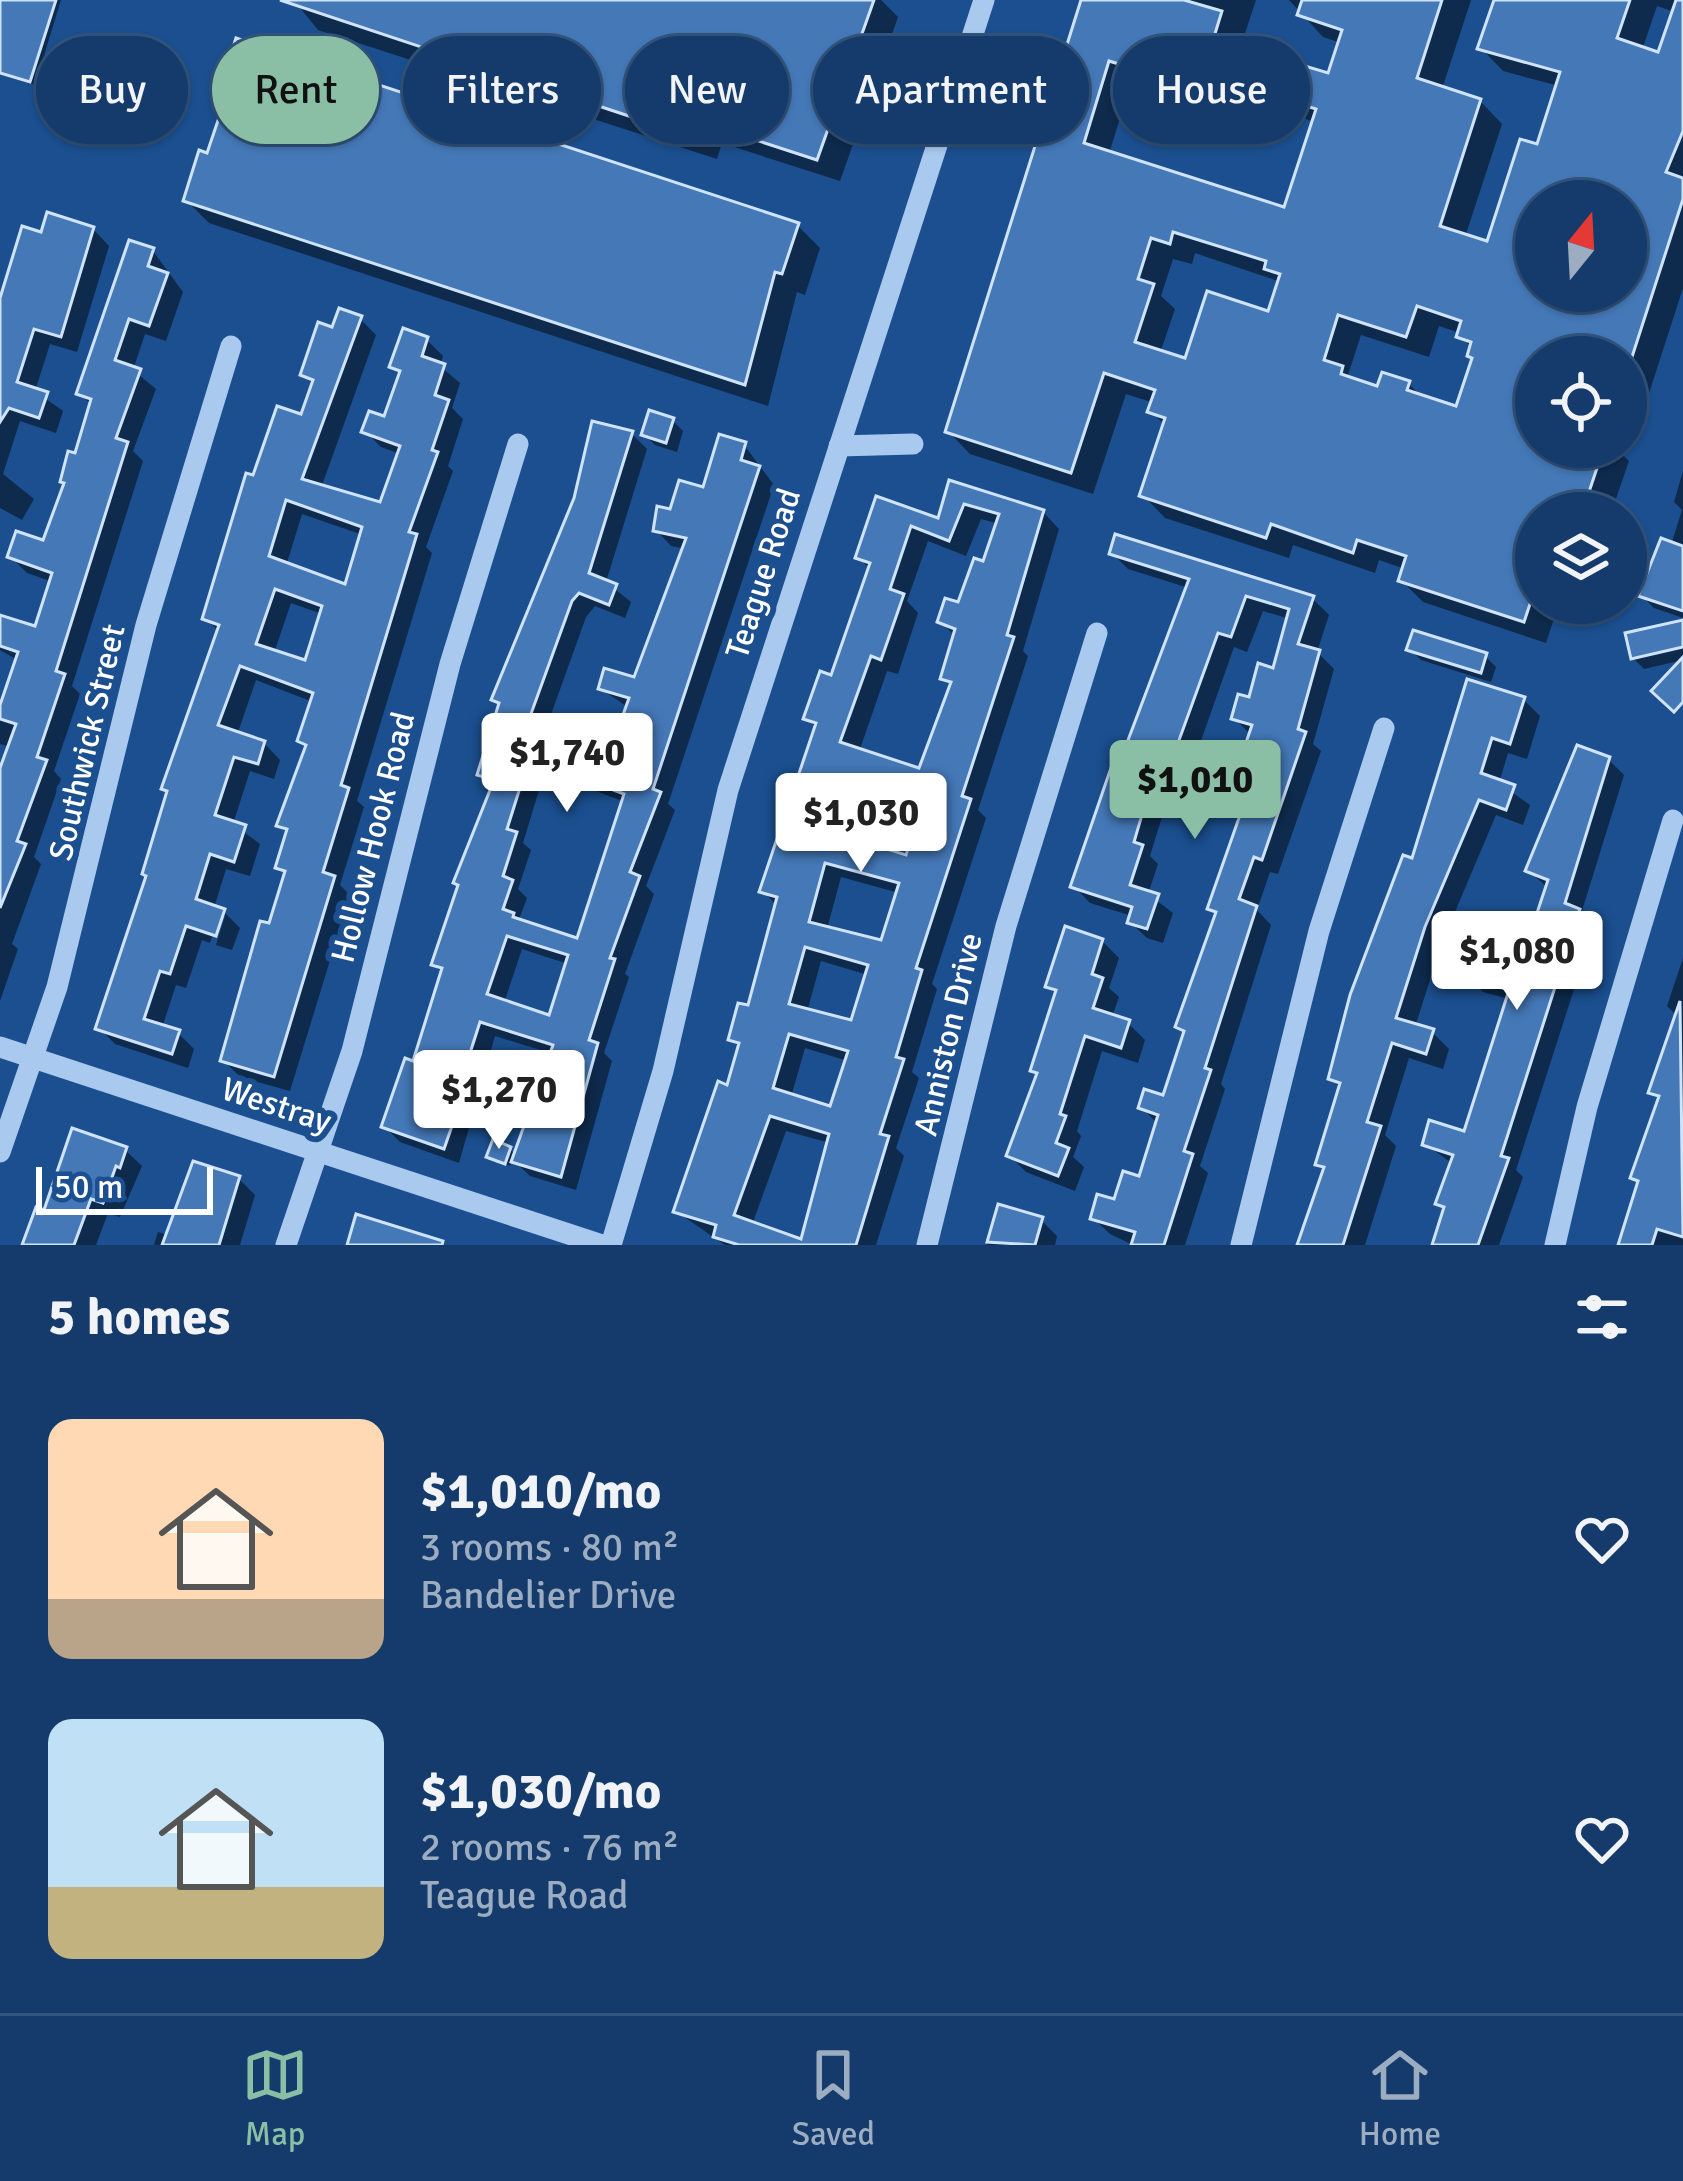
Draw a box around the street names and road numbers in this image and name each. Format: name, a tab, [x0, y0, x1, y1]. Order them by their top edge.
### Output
street label: Teague Road	[717, 483, 810, 664]
street label: Southwick Street	[40, 620, 135, 864]
street label: Hollow Hook Road	[322, 708, 424, 967]
street label: Anniston Drive	[905, 929, 992, 1140]
street label: Westray	[217, 1068, 337, 1143]

